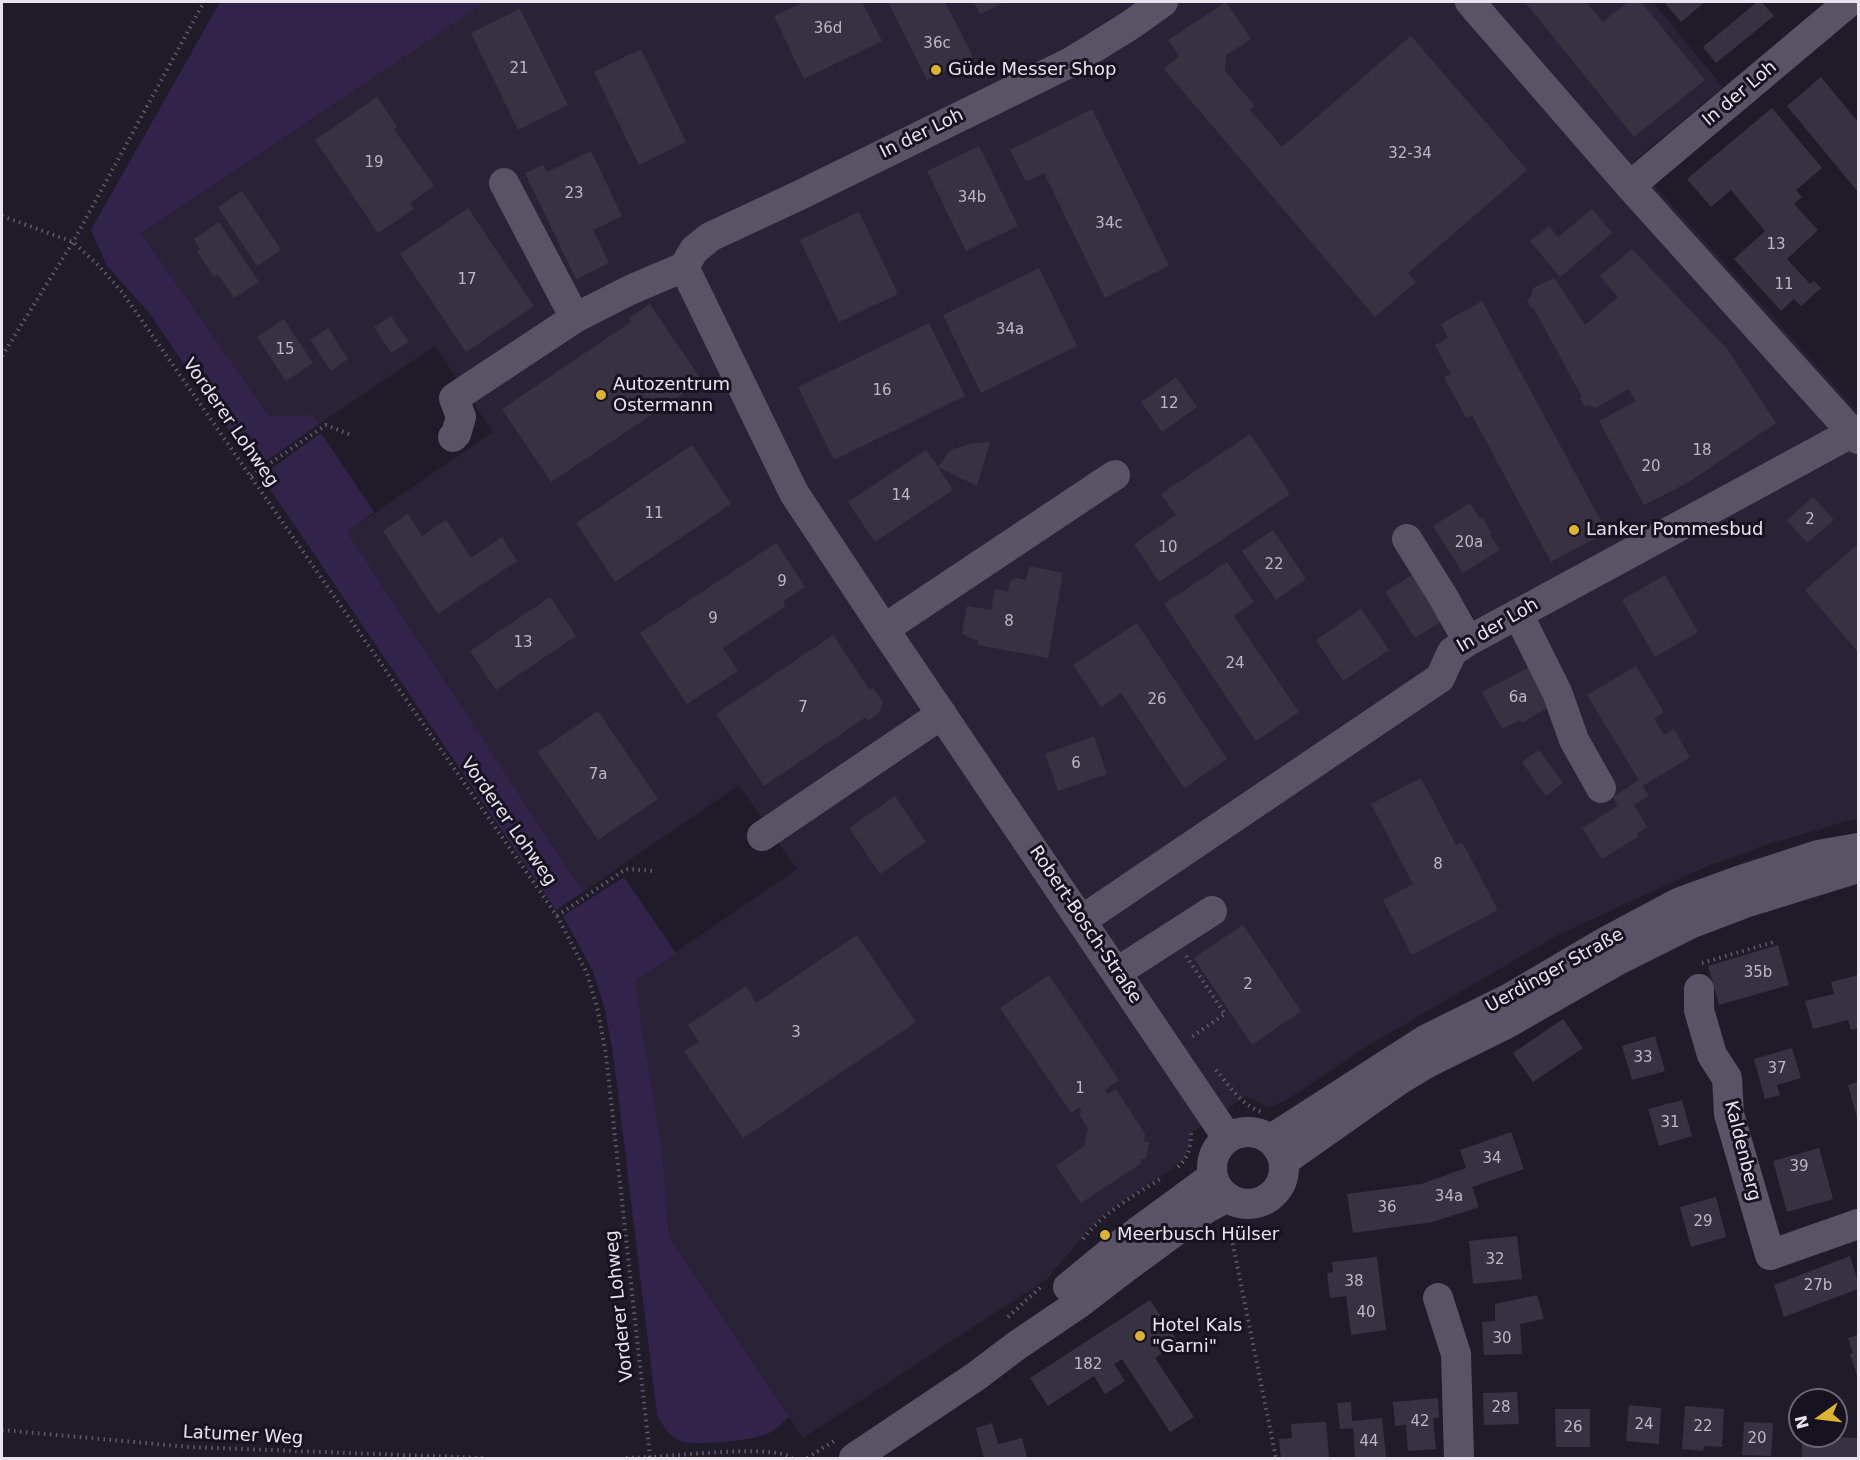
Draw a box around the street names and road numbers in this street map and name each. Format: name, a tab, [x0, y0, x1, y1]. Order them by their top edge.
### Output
street label: In der Loh	[1699, 57, 1781, 131]
street label: In der Loh	[877, 105, 967, 163]
street label: Vorderer Lohweg	[178, 355, 282, 491]
street label: In der Loh	[1454, 594, 1542, 658]
street label: Vorderer Lohweg	[456, 754, 560, 890]
street label: Robert-Bosch-Straße	[1024, 842, 1146, 1008]
street label: Uerdinger Straße	[1482, 924, 1628, 1018]
street label: Kaldenberg	[1719, 1099, 1765, 1203]
street label: Vorderer Lohweg	[601, 1229, 639, 1383]
street label: Latumer Weg	[182, 1422, 304, 1450]

